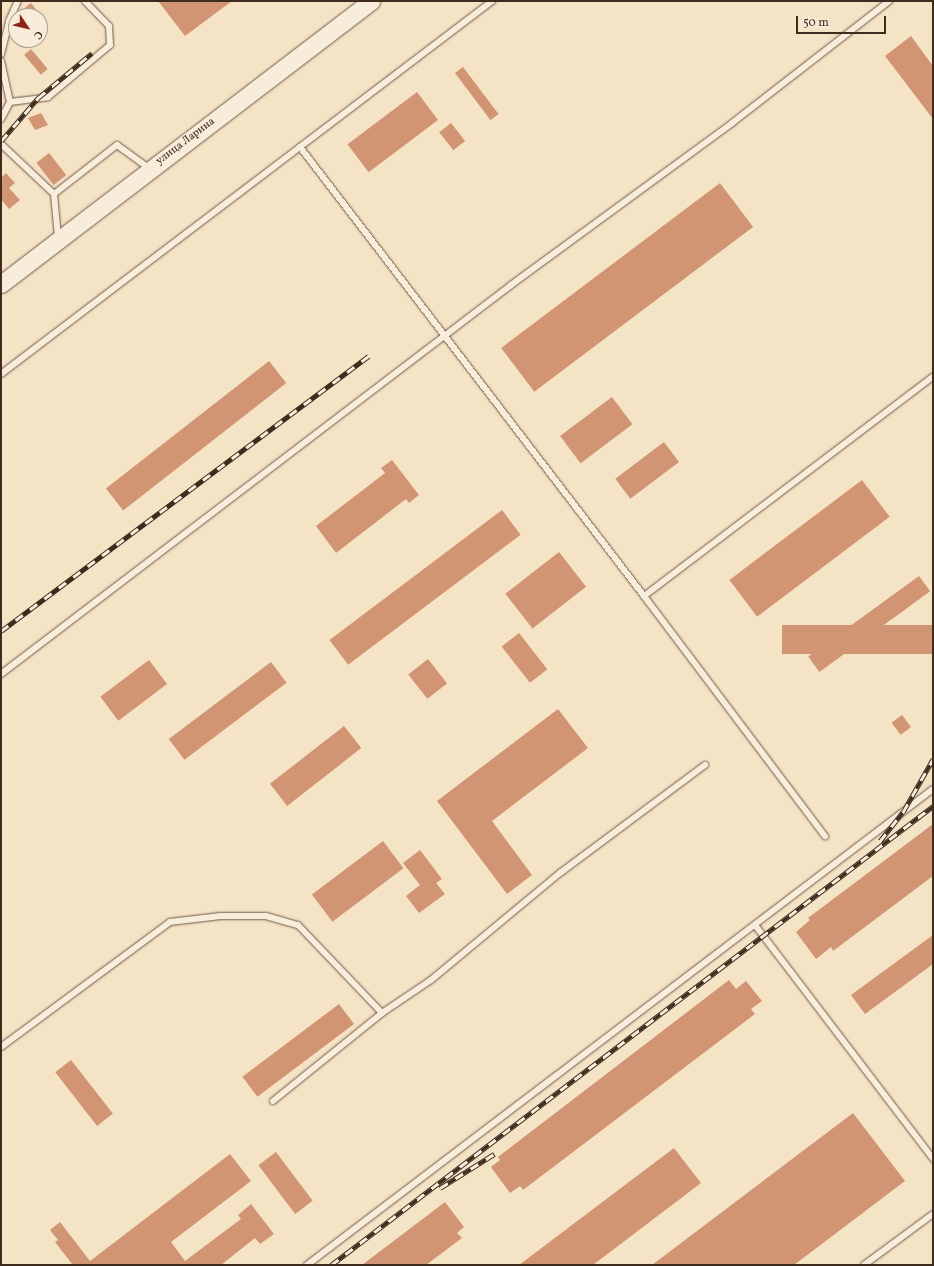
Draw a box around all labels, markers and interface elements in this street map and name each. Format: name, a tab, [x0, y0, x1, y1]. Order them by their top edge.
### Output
north arrow	[8, 8, 48, 48]
scale bar	[798, 8, 888, 34]
text: 50 m	[803, 15, 829, 31]
text: С	[29, 27, 46, 42]
street label: улица Ларина	[154, 115, 218, 169]

